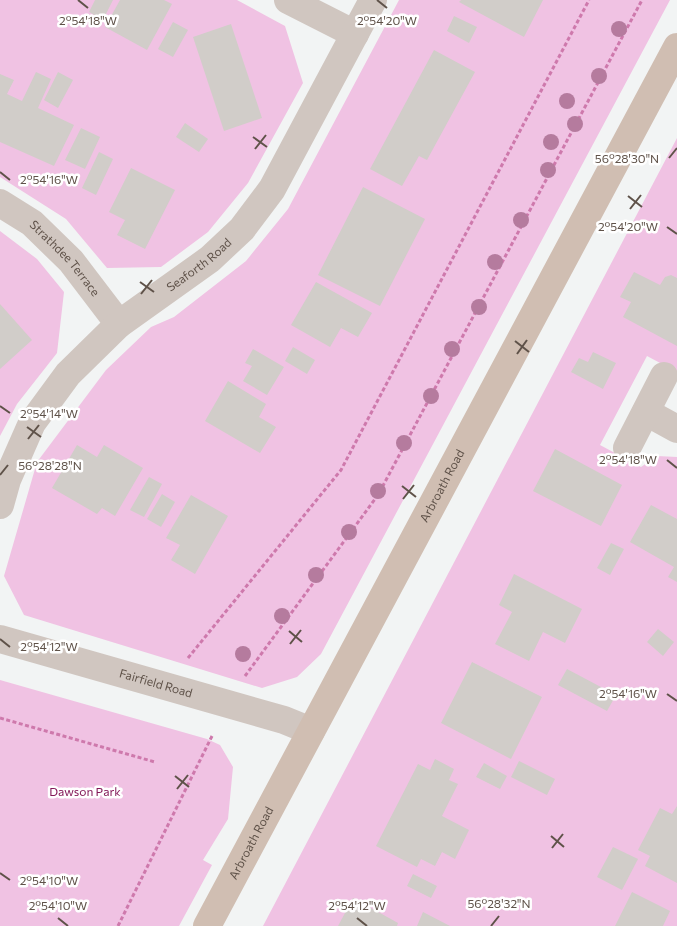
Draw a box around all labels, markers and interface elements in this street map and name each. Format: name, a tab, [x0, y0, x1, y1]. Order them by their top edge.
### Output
text: 2°54'18"W	[59, 13, 117, 27]
text: 2°54'20"W	[357, 13, 417, 27]
text: 56°28'30"N	[595, 151, 659, 165]
text: 2°54'16"W	[20, 172, 78, 186]
street label: Strathdee Terrace	[27, 217, 103, 299]
text: 2°54'20"W	[598, 219, 658, 233]
street label: Seaforth Road	[164, 235, 234, 294]
text: 2°54'14"W	[20, 406, 78, 420]
street label: Arbroath Road	[416, 447, 467, 524]
text: 2°54'18"W	[599, 452, 657, 466]
text: 56°28'28"N	[18, 458, 82, 472]
text: 2°54'12"W	[20, 639, 78, 653]
street label: Fairfield Road	[118, 665, 194, 700]
text: 2°54'16"W	[599, 686, 657, 700]
park label: Dawson Park	[49, 784, 121, 798]
street label: Arbroath Road	[225, 804, 276, 881]
text: 2°54'10"W	[20, 873, 78, 887]
text: 56°28'32"N	[467, 896, 531, 910]
text: 2°54'10"W	[29, 898, 87, 912]
text: 2°54'12"W	[328, 898, 386, 912]

